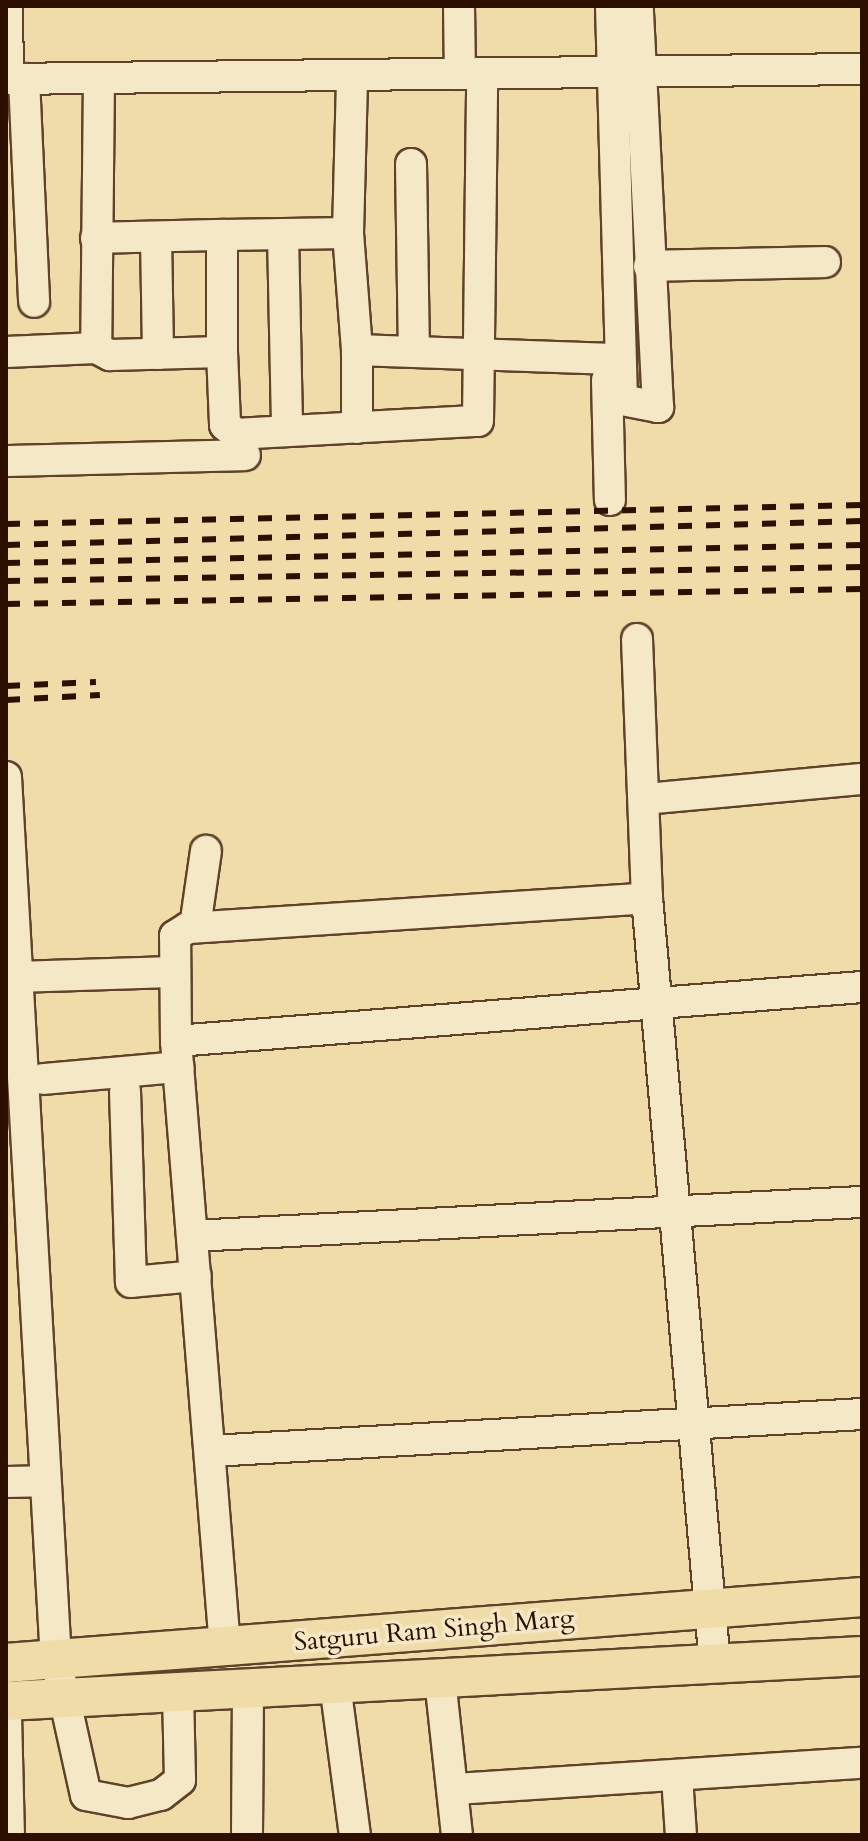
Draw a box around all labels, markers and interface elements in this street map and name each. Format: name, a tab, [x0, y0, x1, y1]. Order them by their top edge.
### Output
street label: Satguru Ram Singh Marg	[293, 1602, 575, 1658]

